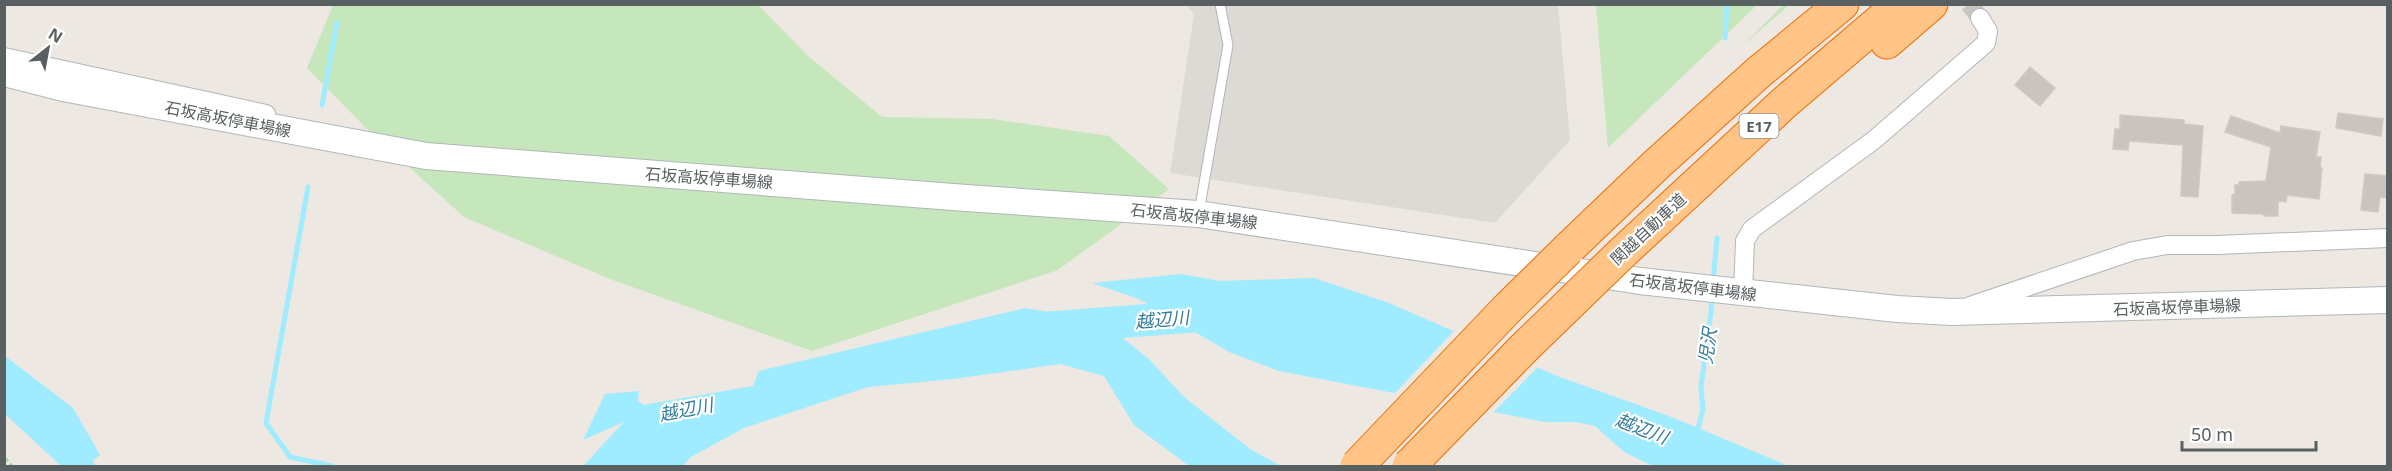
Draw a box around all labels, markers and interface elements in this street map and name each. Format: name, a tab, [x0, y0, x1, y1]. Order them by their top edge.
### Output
north arrow	[18, 18, 78, 78]
text: N	[44, 22, 67, 48]
street label: 石坂高坂停車場線	[163, 96, 293, 142]
road number: E17	[1740, 114, 1778, 138]
street label: 石坂高坂停車場線	[644, 163, 774, 193]
street label: 関越自動車道	[1605, 188, 1691, 270]
street label: 石坂高坂停車場線	[1129, 198, 1259, 234]
street label: 石坂高坂停車場線	[1628, 268, 1758, 306]
street label: 石坂高坂停車場線	[2113, 294, 2241, 320]
water label: 越辺川	[1134, 305, 1192, 333]
water label: 児沢	[1693, 325, 1722, 365]
water label: 越辺川	[657, 392, 717, 426]
water label: 越辺川	[1612, 407, 1673, 450]
scale bar	[2182, 414, 2316, 452]
text: 50 m	[2191, 422, 2233, 446]

